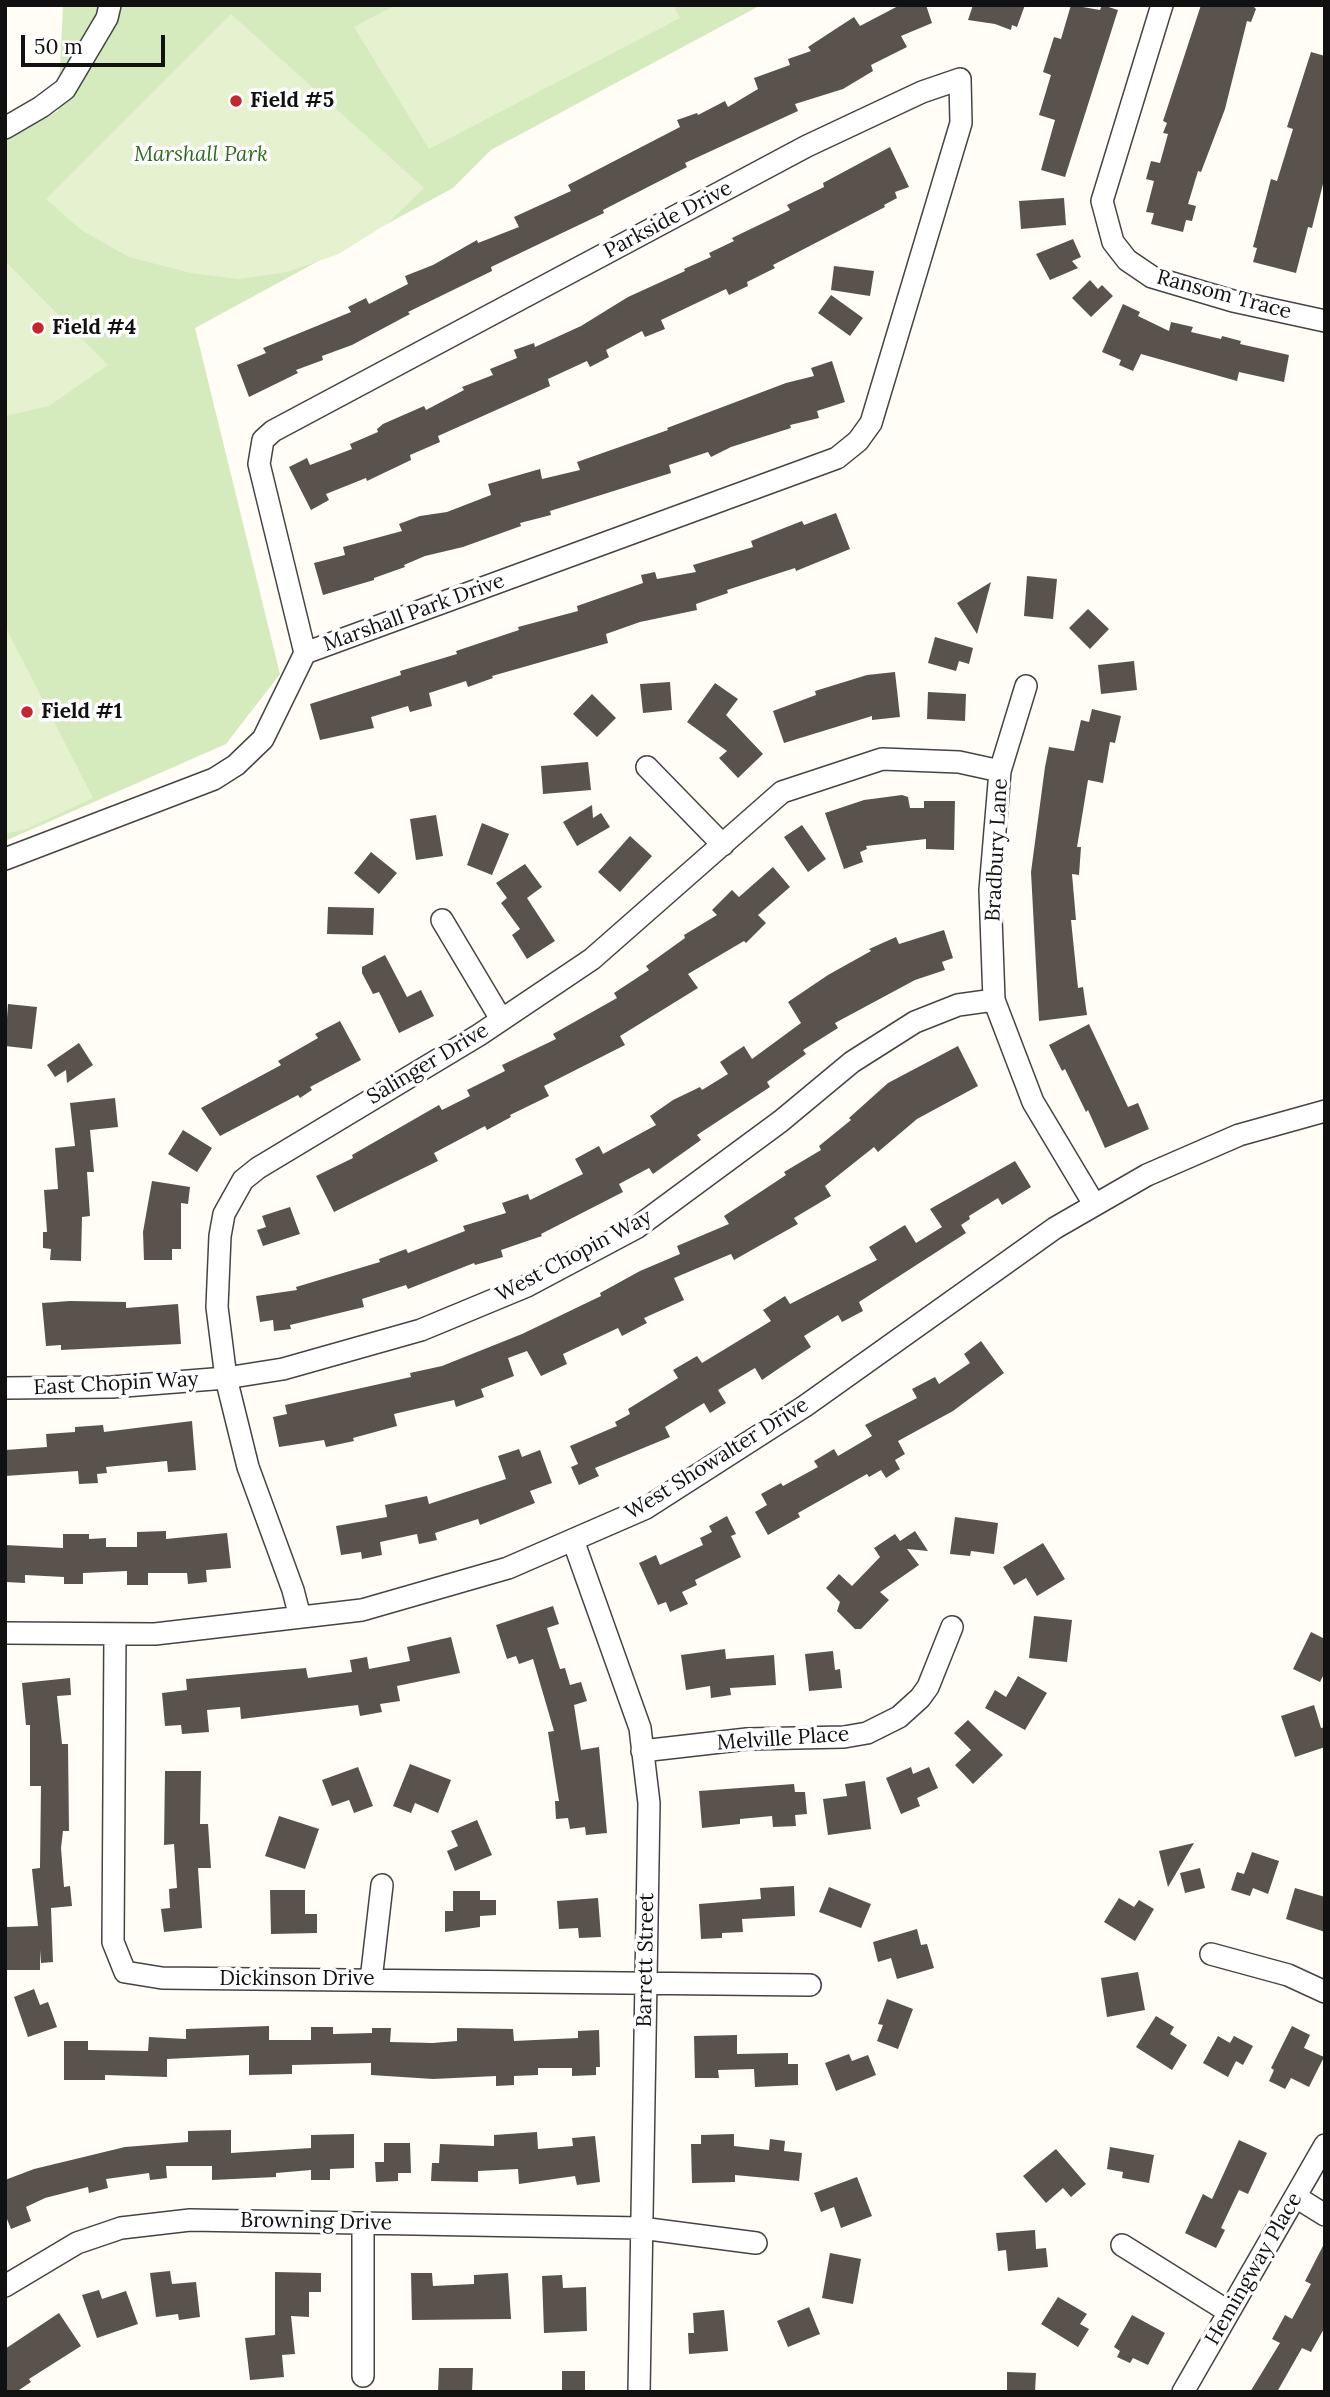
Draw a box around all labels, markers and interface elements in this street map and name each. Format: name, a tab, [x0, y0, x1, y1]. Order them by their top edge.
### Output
scale bar	[24, 21, 168, 65]
text: 50 m	[34, 33, 83, 60]
place label: Field #5	[250, 88, 334, 114]
marker: Field #5	[228, 93, 244, 109]
park label: Marshall Park	[134, 142, 268, 168]
street label: Parkside Drive	[600, 176, 736, 264]
street label: Ransom Trace	[1154, 265, 1294, 325]
place label: Field #4	[52, 315, 136, 341]
marker: Field #4	[30, 320, 46, 336]
street label: Marshall Park Drive	[320, 568, 508, 658]
place label: Field #1	[41, 699, 122, 725]
marker: Field #1	[19, 704, 35, 720]
street label: Bradbury Lane	[981, 778, 1013, 922]
street label: Salinger Drive	[363, 1018, 493, 1110]
street label: West Chopin Way	[492, 1204, 656, 1308]
street label: East Chopin Way	[33, 1367, 199, 1401]
street label: West Showalter Drive	[621, 1392, 813, 1526]
street label: Melville Place	[716, 1722, 850, 1756]
street label: Barrett Street	[632, 1892, 660, 2028]
street label: Dickinson Drive	[219, 1966, 375, 1992]
street label: Hemingway Place	[1200, 2188, 1308, 2350]
street label: Browning Drive	[240, 2208, 392, 2236]

